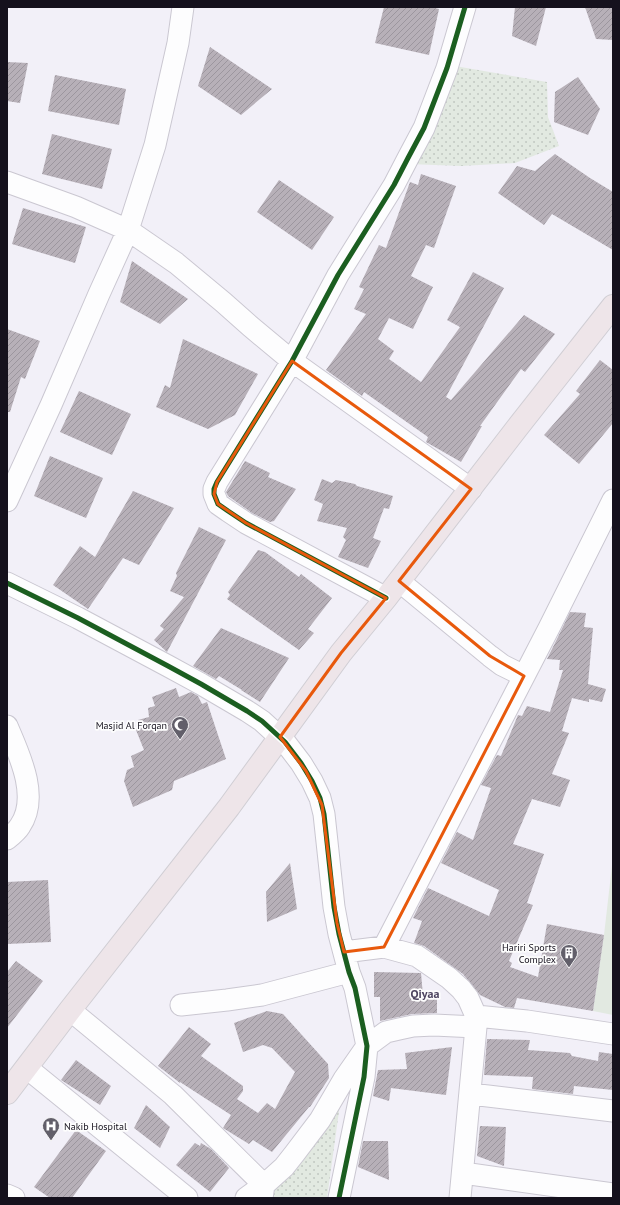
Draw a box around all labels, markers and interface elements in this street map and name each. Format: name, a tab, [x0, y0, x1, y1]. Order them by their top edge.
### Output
mosque icon: Masjid Al Forqan	[170, 715, 190, 740]
place label: Masjid Al Forqan	[96, 719, 167, 732]
place label: Hariri Sports Complex	[502, 941, 556, 966]
building icon: Hariri Sports Complex	[559, 943, 579, 968]
district label: Qiyaa	[411, 986, 439, 1001]
hospital icon: Nakib Hospital	[41, 1116, 61, 1141]
place label: Nakib Hospital	[64, 1120, 127, 1133]

